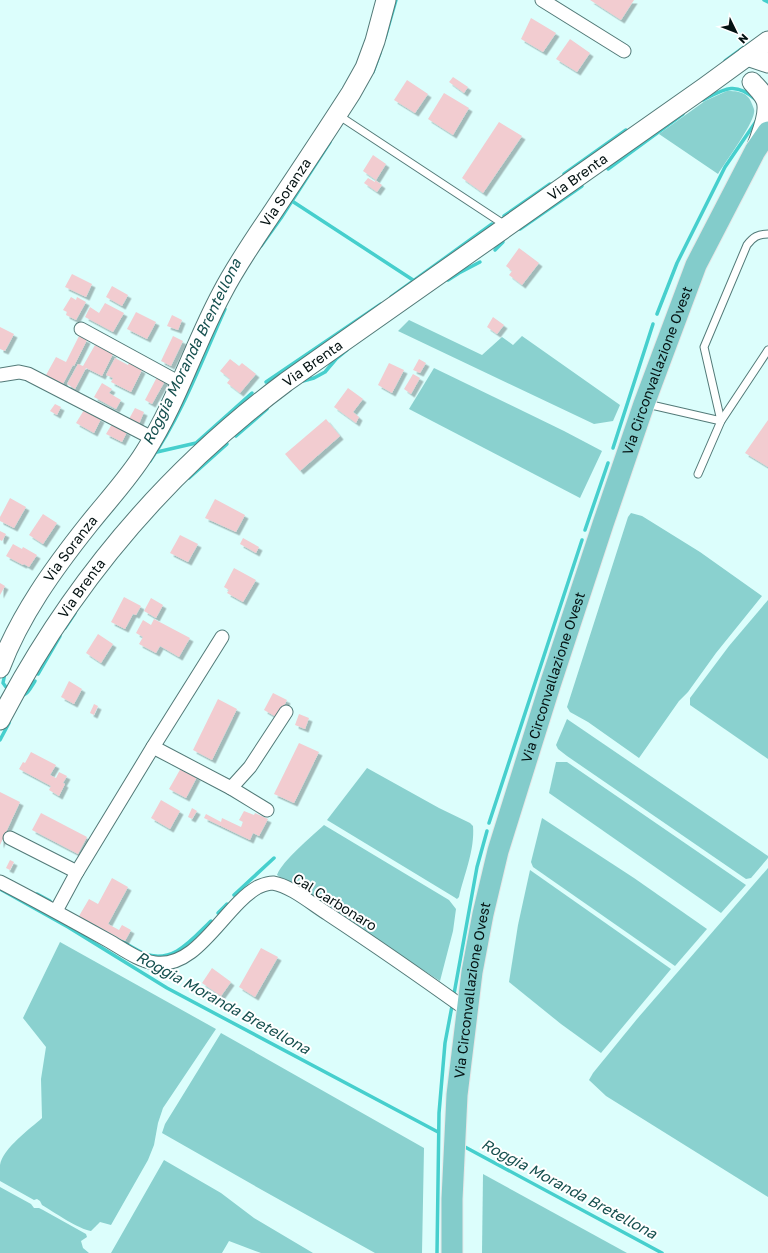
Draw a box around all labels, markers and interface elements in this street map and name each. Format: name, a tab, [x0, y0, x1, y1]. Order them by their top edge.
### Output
north arrow	[716, 12, 756, 52]
text: N	[736, 32, 751, 47]
street label: Via Brenta	[544, 149, 610, 203]
street label: Via Soranza	[256, 155, 314, 230]
water label: Roggia Moranda Brentellona	[138, 255, 245, 448]
street label: Via Circonvallazione Ovest	[618, 284, 695, 457]
street label: Via Brenta	[279, 336, 345, 390]
street label: Via Soranza	[40, 512, 101, 585]
street label: Via Brenta	[54, 555, 109, 621]
street label: Via Circonvallazione Ovest	[517, 590, 588, 765]
street label: Cal Carbonaro	[290, 869, 380, 934]
street label: Via Circonvallazione Ovest	[450, 900, 494, 1079]
water label: Roggia Moranda Bretellona	[133, 947, 314, 1059]
water label: Roggia Moranda Bretellona	[478, 1134, 661, 1243]

